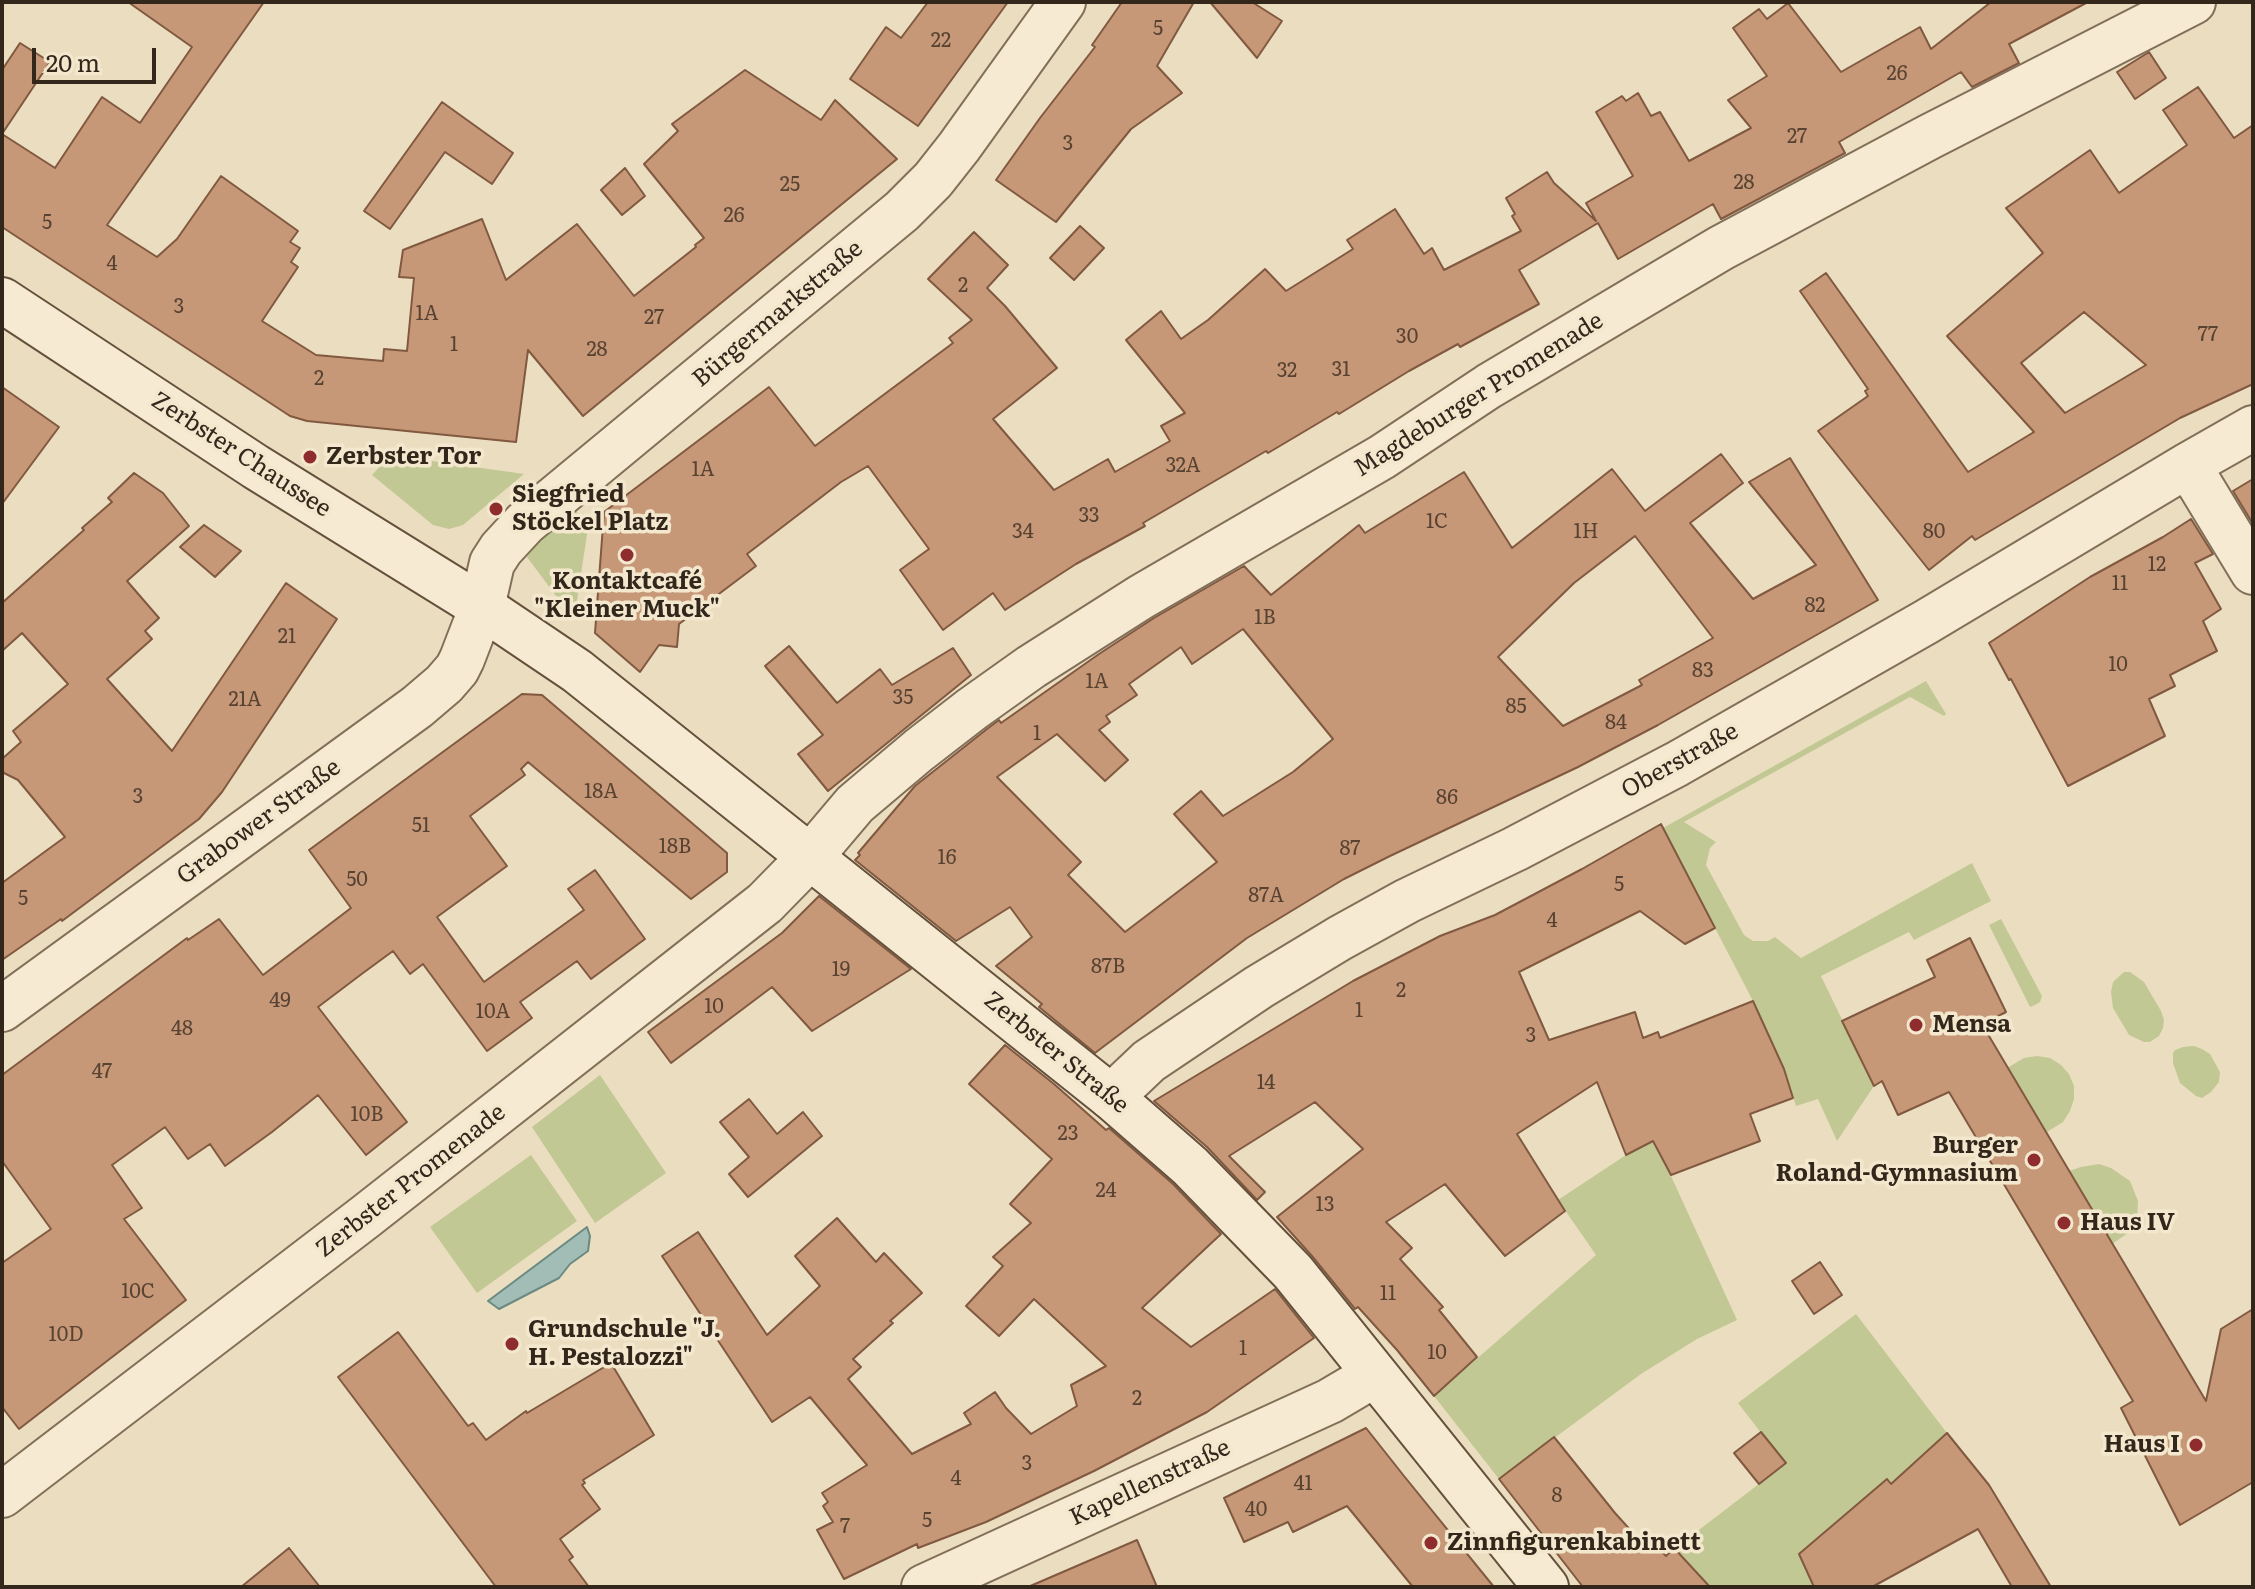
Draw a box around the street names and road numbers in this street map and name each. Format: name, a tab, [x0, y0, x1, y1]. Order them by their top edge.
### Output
street label: Bürgermarkstraße	[687, 234, 869, 394]
street label: Magdeburger Promenade	[1349, 306, 1609, 484]
street label: Zerbster Chaussee	[146, 386, 336, 524]
street label: Oberstraße	[1617, 717, 1743, 805]
street label: Grabower Straße	[172, 753, 346, 891]
street label: Zerbster Straße	[978, 986, 1134, 1120]
street label: Zerbster Promenade	[311, 1098, 511, 1264]
street label: Kapellenstraße	[1065, 1433, 1235, 1533]

